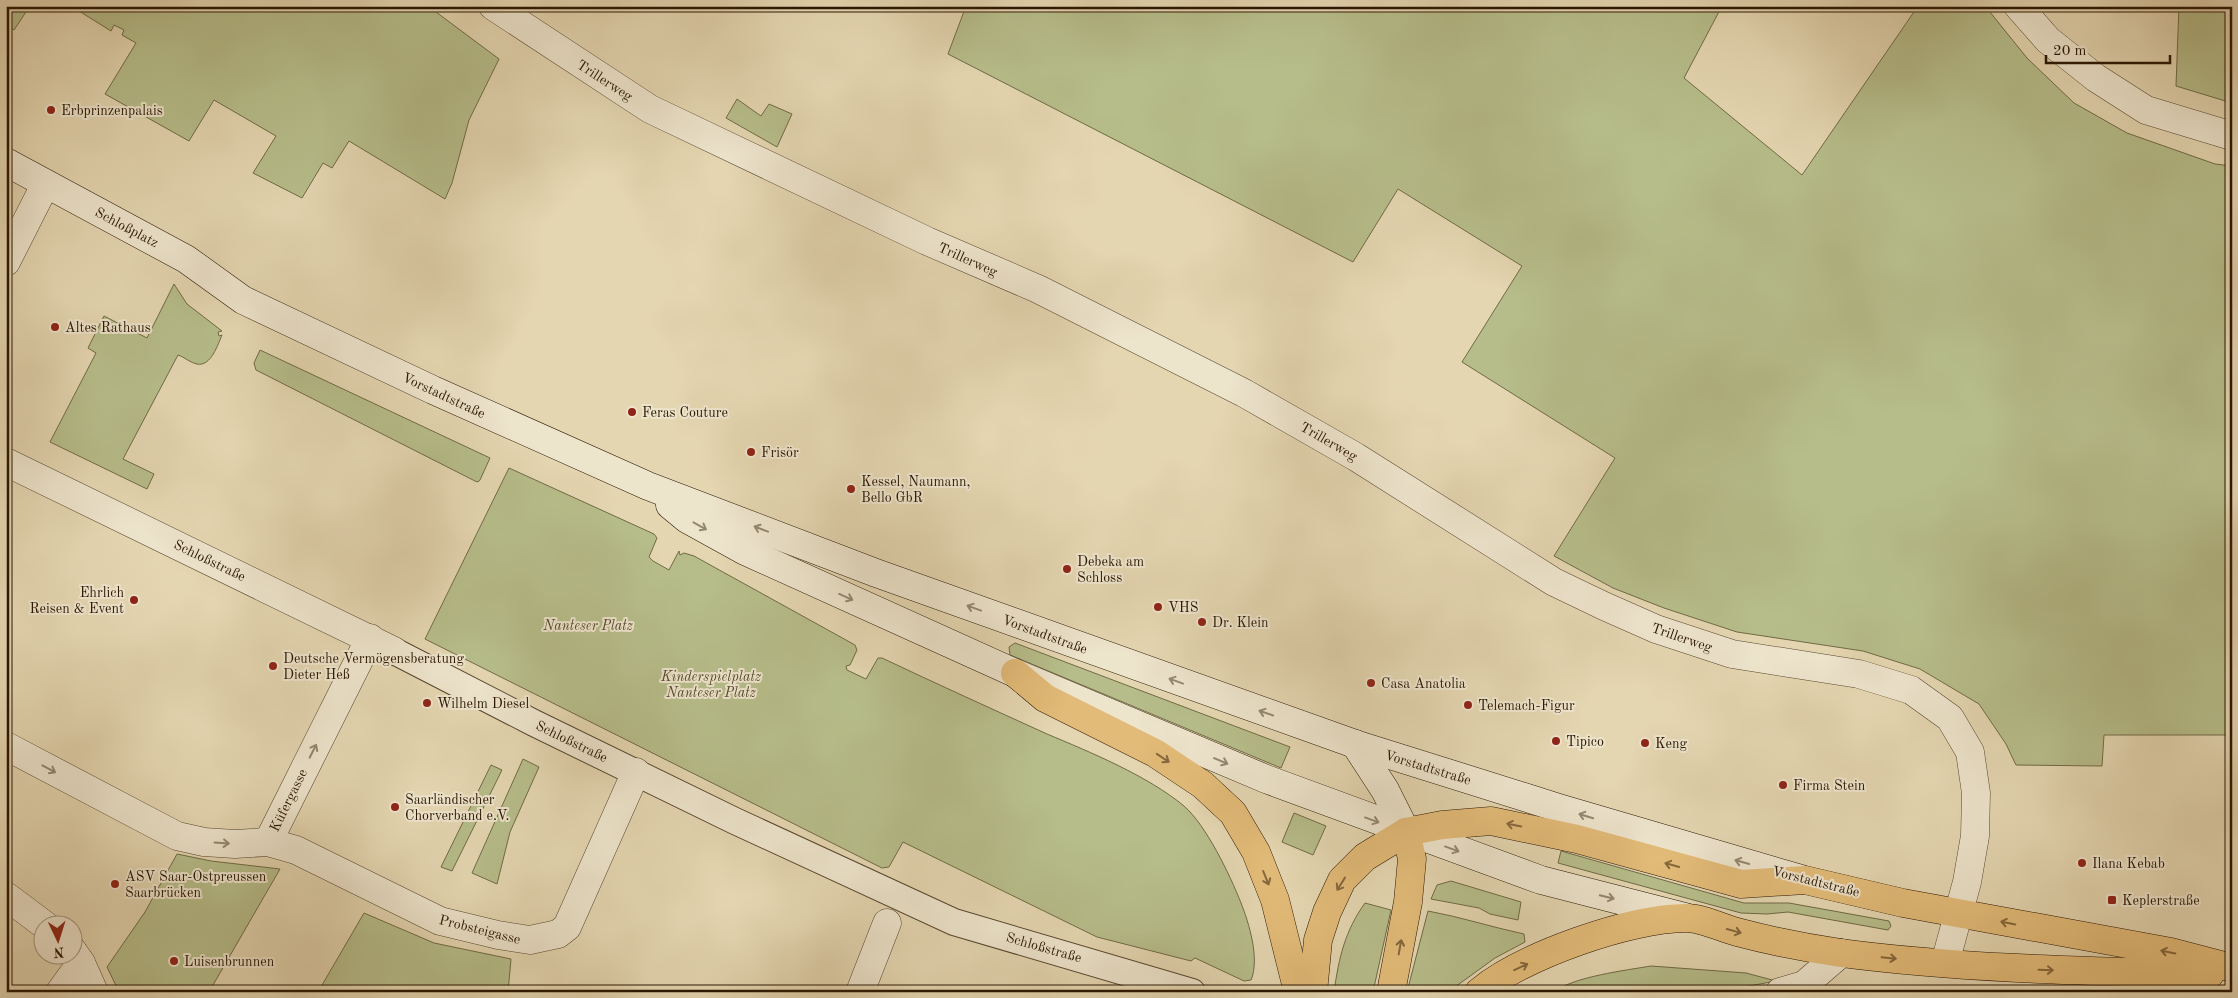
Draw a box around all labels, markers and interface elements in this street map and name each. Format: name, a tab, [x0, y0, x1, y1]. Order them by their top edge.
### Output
scale bar	[2046, 32, 2169, 64]
text: 20 m	[2053, 44, 2087, 59]
street label: Trillerweg	[574, 58, 635, 104]
marker: Erbprinzenpalais	[45, 104, 57, 116]
place label: Erbprinzenpalais	[61, 104, 163, 118]
street label: Schloßplatz	[93, 205, 160, 250]
street label: Trillerweg	[936, 241, 1000, 279]
marker: Altes Rathaus	[49, 321, 61, 333]
place label: Altes Rathaus	[65, 321, 151, 335]
street label: Vorstadtstraße	[400, 371, 487, 421]
marker: Feras Couture	[626, 406, 638, 418]
place label: Feras Couture	[642, 406, 728, 420]
street label: Trillerweg	[1298, 420, 1360, 464]
marker: Frisör	[745, 446, 757, 458]
place label: Frisör	[761, 446, 799, 460]
place label: Kessel, Naumann, Bello GbR	[861, 475, 970, 505]
marker: Kessel, Naumann, Bello GbR	[845, 483, 857, 495]
one-way arrow	[692, 522, 707, 532]
one-way arrow	[754, 524, 769, 533]
street label: Schloßstraße	[171, 538, 248, 584]
place label: Debeka am Schloss	[1077, 555, 1144, 585]
marker: Debeka am Schloss	[1061, 563, 1073, 575]
place label: Ehrlich Reisen & Event	[30, 586, 124, 616]
one-way arrow	[838, 593, 853, 603]
marker: Ehrlich Reisen & Event	[128, 594, 140, 606]
marker: VHS	[1152, 601, 1164, 613]
place label: VHS	[1168, 601, 1199, 615]
one-way arrow	[966, 603, 982, 613]
street label: Vorstadtstraße	[1000, 613, 1089, 657]
marker: Dr. Klein	[1196, 616, 1208, 628]
place label: Dr. Klein	[1212, 616, 1269, 630]
park label: Nanteser Platz	[542, 619, 633, 633]
street label: Trillerweg	[1649, 621, 1714, 655]
place label: Deutsche Vermögensberatung Dieter Heß	[283, 652, 464, 682]
marker: Deutsche Vermögensberatung Dieter Heß	[267, 660, 279, 672]
park label: Kinderspielplatz Nanteser Platz	[660, 670, 761, 700]
one-way arrow	[1169, 676, 1184, 685]
marker: Casa Anatolia	[1365, 677, 1377, 689]
place label: Casa Anatolia	[1381, 677, 1466, 691]
marker: Wilhelm Diesel	[421, 697, 433, 709]
place label: Wilhelm Diesel	[437, 697, 529, 711]
marker: Telemach-Figur	[1462, 699, 1474, 711]
place label: Telemach-Figur	[1478, 699, 1575, 713]
one-way arrow	[1258, 707, 1274, 717]
street label: Schloßstraße	[533, 719, 610, 765]
marker: Tipico	[1550, 735, 1562, 747]
place label: Tipico	[1566, 735, 1604, 749]
marker: Keng	[1639, 737, 1651, 749]
place label: Keng	[1655, 737, 1688, 751]
one-way arrow	[309, 744, 318, 759]
street label: Vorstadtstraße	[1383, 748, 1473, 788]
one-way arrow	[1156, 753, 1170, 763]
one-way arrow	[1213, 756, 1228, 766]
one-way arrow	[42, 764, 57, 774]
street label: Küfergasse	[268, 767, 310, 834]
marker: Firma Stein	[1777, 779, 1789, 791]
place label: Firma Stein	[1793, 779, 1866, 793]
place label: Saarländischer Chorverband e.V.	[405, 793, 509, 823]
marker: Saarländischer Chorverband e.V.	[389, 801, 401, 813]
one-way arrow	[1578, 810, 1594, 820]
one-way arrow	[1364, 816, 1380, 825]
one-way arrow	[1507, 820, 1523, 830]
one-way arrow	[214, 839, 230, 848]
one-way arrow	[1444, 845, 1459, 854]
one-way arrow	[1734, 856, 1750, 866]
marker: Ilana Kebab	[2076, 857, 2088, 869]
place label: Ilana Kebab	[2092, 857, 2165, 871]
one-way arrow	[1664, 859, 1680, 869]
street label: Vorstadtstraße	[1771, 864, 1861, 900]
place label: ASV Saar-Ostpreussen Saarbrücken	[125, 870, 267, 900]
one-way arrow	[1262, 870, 1271, 885]
one-way arrow	[1336, 876, 1346, 890]
marker: ASV Saar-Ostpreussen Saarbrücken	[109, 878, 121, 890]
one-way arrow	[1598, 893, 1614, 902]
marker: Keplerstraße	[2106, 894, 2118, 906]
place label: Keplerstraße	[2122, 894, 2200, 908]
street label: Probsteigasse	[437, 913, 522, 947]
north arrow	[32, 916, 82, 966]
one-way arrow	[2000, 917, 2016, 927]
one-way arrow	[1726, 927, 1742, 936]
street label: Schloßstraße	[1004, 930, 1083, 965]
one-way arrow	[1395, 939, 1405, 955]
text: N	[53, 945, 65, 959]
one-way arrow	[2160, 947, 2176, 956]
one-way arrow	[1881, 953, 1897, 963]
marker: Luisenbrunnen	[168, 955, 180, 967]
place label: Luisenbrunnen	[184, 955, 275, 969]
one-way arrow	[1513, 961, 1528, 971]
one-way arrow	[2037, 966, 2053, 975]

